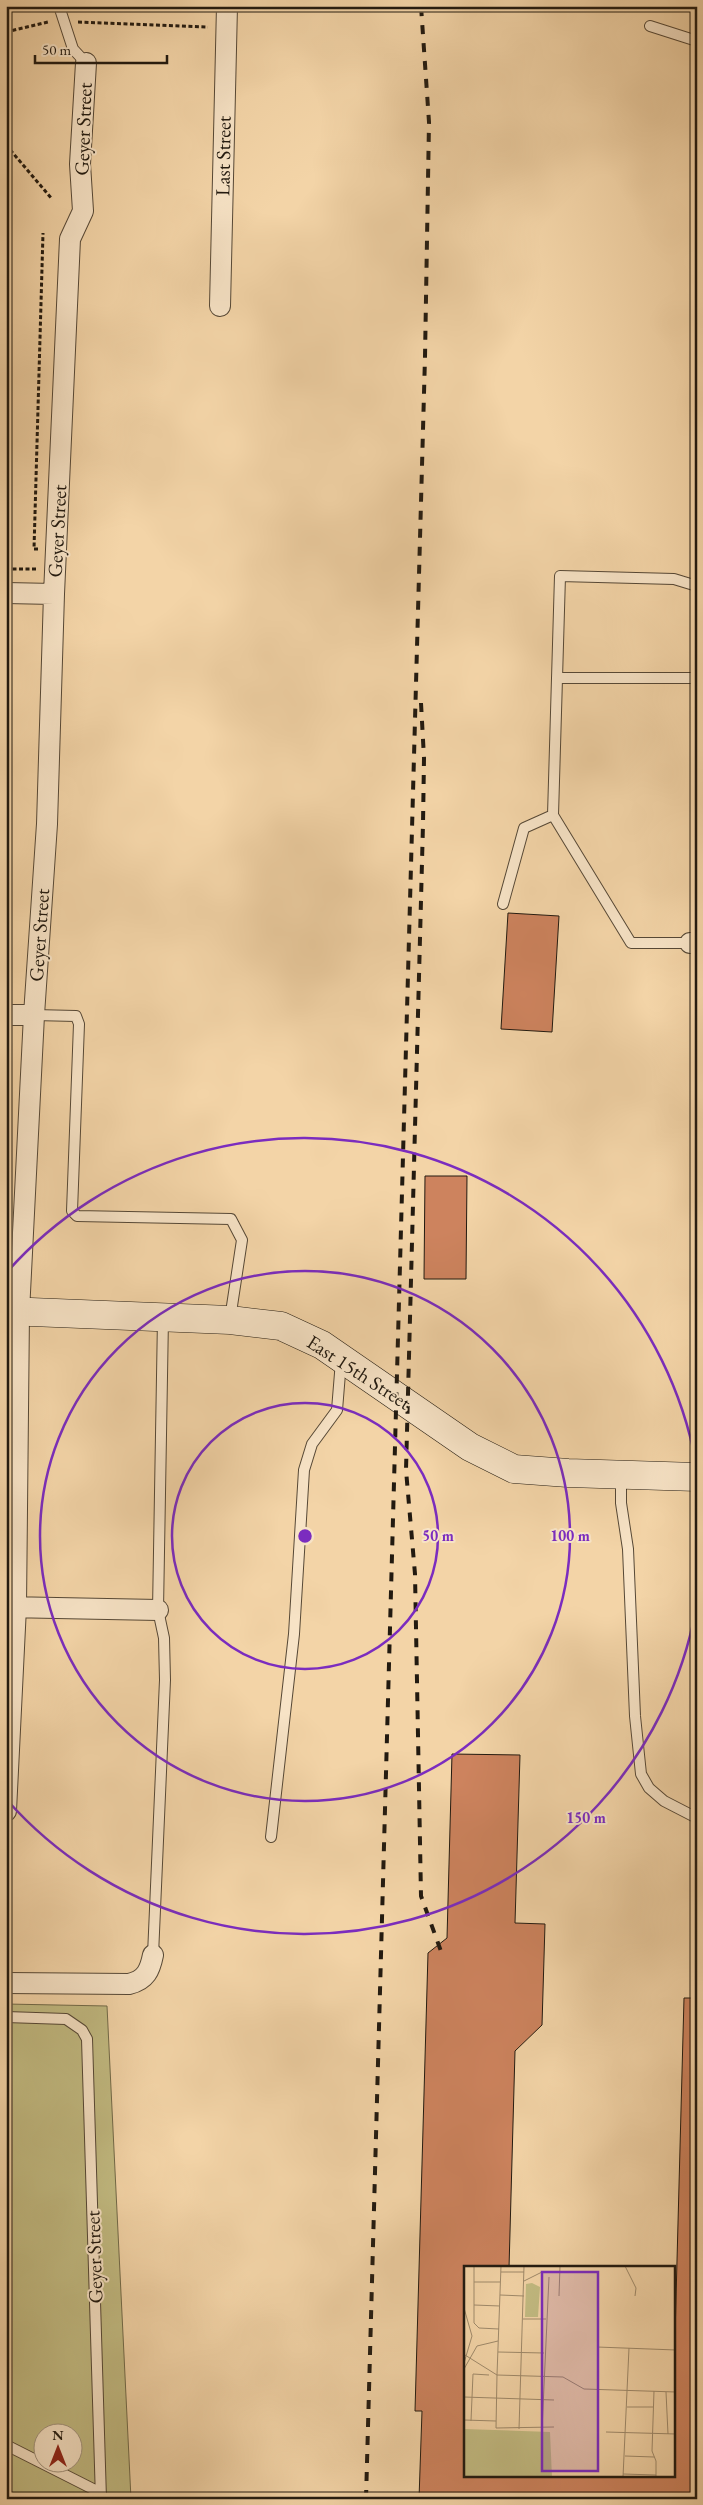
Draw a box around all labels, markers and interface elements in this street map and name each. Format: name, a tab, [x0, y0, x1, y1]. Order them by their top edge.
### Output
scale bar	[35, 32, 168, 64]
text: 50 m	[42, 40, 71, 59]
street label: Geyer Street	[68, 81, 98, 176]
street label: Last Street	[209, 115, 237, 196]
street label: Geyer Street	[42, 483, 72, 578]
street label: Geyer Street	[23, 887, 55, 982]
street label: East 15th Street	[302, 1329, 417, 1416]
text: 50 m	[422, 1526, 454, 1545]
text: 100 m	[550, 1526, 590, 1545]
centre of rings	[296, 1527, 314, 1545]
text: 150 m	[566, 1808, 606, 1827]
street label: Geyer Street	[79, 2209, 109, 2304]
inset map	[464, 2266, 676, 2478]
north arrow	[32, 2422, 82, 2472]
text: N	[52, 2426, 64, 2444]

